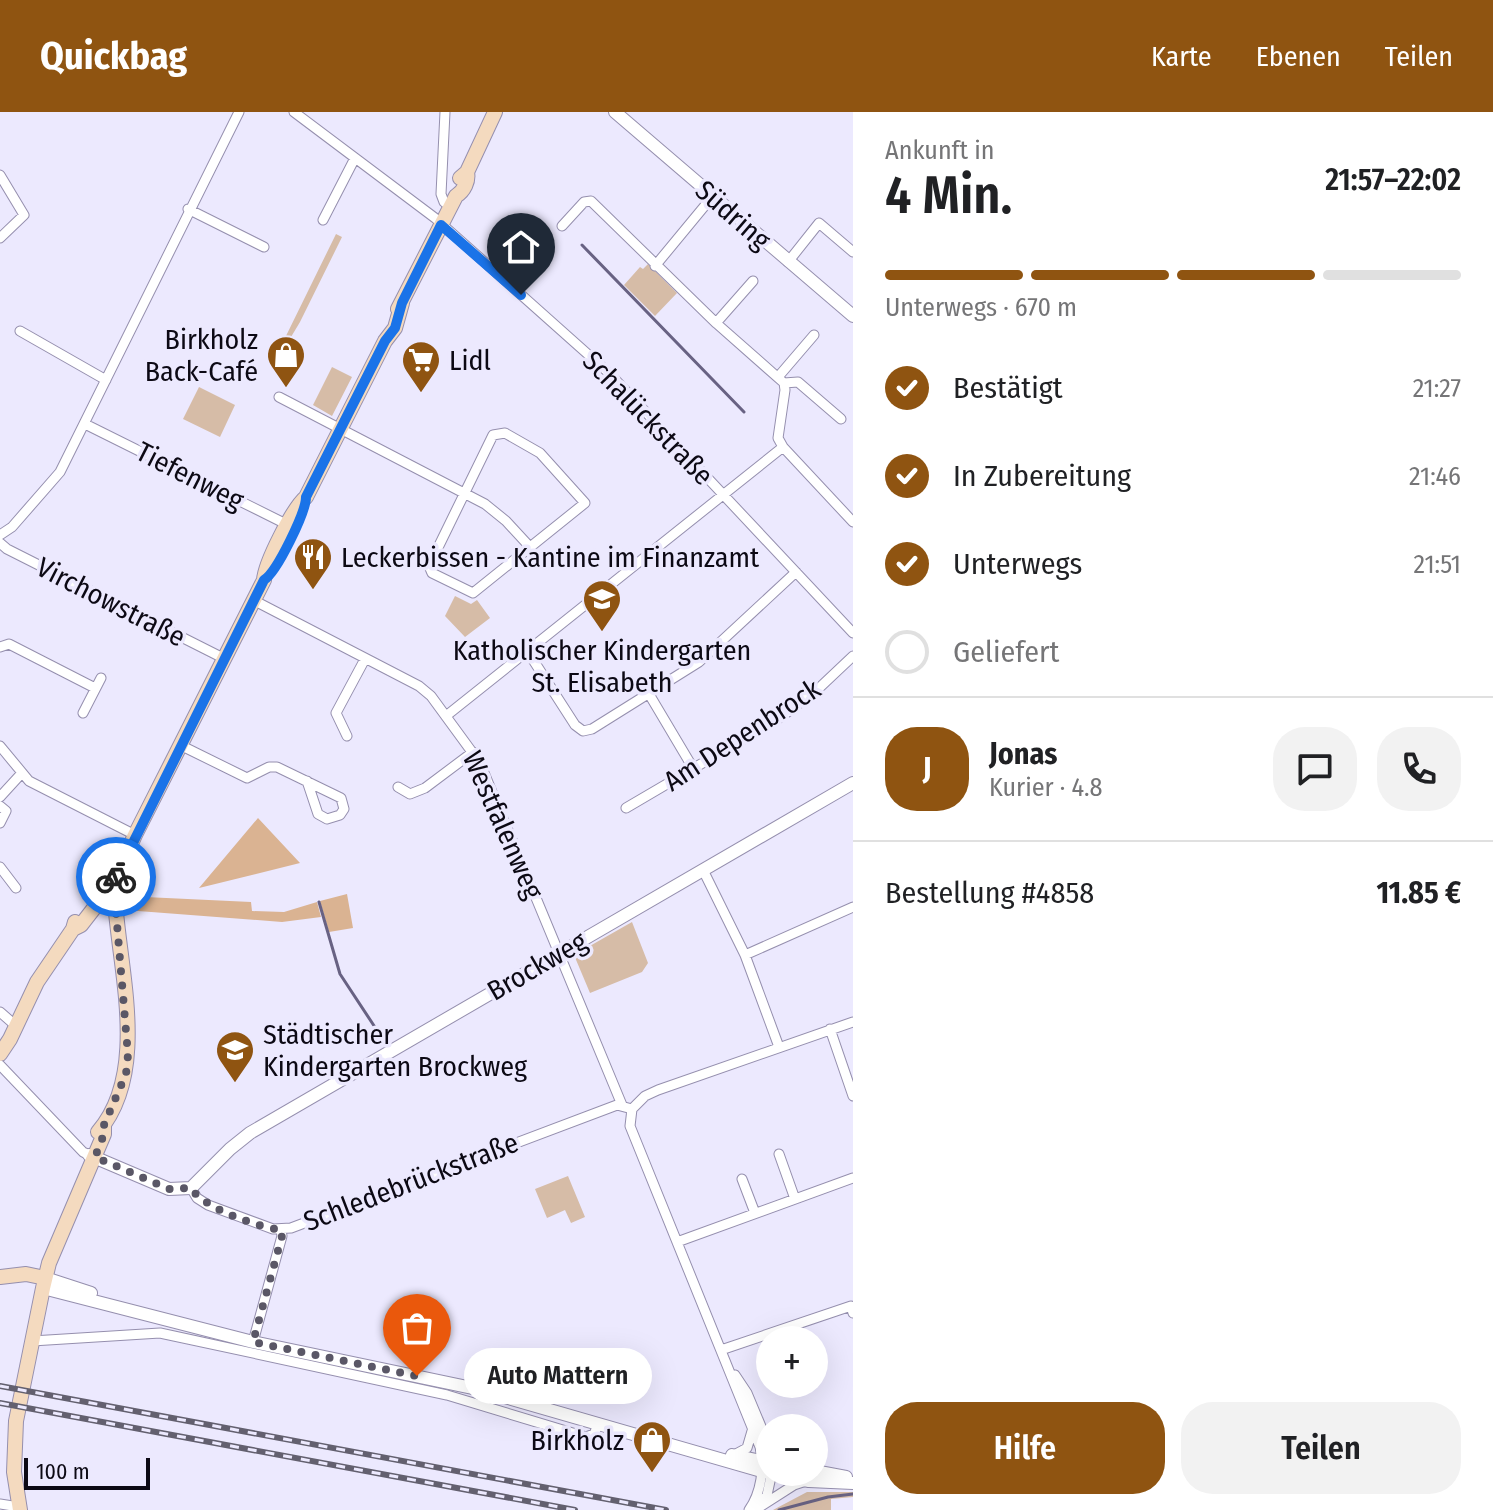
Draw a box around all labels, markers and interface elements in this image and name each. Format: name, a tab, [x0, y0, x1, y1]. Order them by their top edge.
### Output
text: Quickbag	[40, 33, 187, 79]
text: Karte	[1151, 40, 1212, 73]
text: Ebenen	[1256, 40, 1341, 73]
text: Teilen	[1385, 40, 1453, 73]
text: Ankunft in	[885, 135, 994, 166]
text: 21:57–22:02	[1325, 162, 1461, 198]
text: 4 Min.	[885, 164, 1012, 227]
street label: Südring	[689, 174, 778, 257]
pin	[487, 213, 555, 295]
icon: home	[499, 225, 543, 269]
text: Unterwegs · 670 m	[885, 292, 1077, 323]
place label: Birkholz Back-Café	[145, 323, 258, 388]
shop icon: Birkholz Back-Café	[265, 334, 307, 389]
supermarket icon: Lidl	[400, 339, 442, 394]
place label: Lidl	[449, 344, 491, 377]
street label: Schalückstraße	[576, 344, 720, 492]
icon: check	[885, 366, 929, 410]
text: Bestätigt	[953, 370, 1063, 406]
text: 21:27	[1413, 373, 1461, 404]
street label: Tiefenweg	[131, 435, 250, 517]
icon: check	[885, 454, 929, 498]
text: In Zubereitung	[953, 458, 1131, 494]
text: 21:46	[1409, 461, 1461, 492]
restaurant icon: Leckerbissen - Kantine im Finanzamt	[292, 536, 334, 591]
place label: Leckerbissen - Kantine im Finanzamt	[341, 541, 760, 574]
icon: check	[885, 542, 929, 586]
text: Unterwegs	[953, 546, 1082, 582]
text: 21:51	[1414, 549, 1461, 580]
street label: Virchowstraße	[31, 550, 191, 654]
school or university icon: Katholischer Kindergarten St. Elisabeth	[581, 578, 623, 633]
place label: Katholischer Kindergarten St. Elisabeth	[453, 634, 751, 699]
text: Geliefert	[953, 634, 1059, 670]
street label: Am Depenbrock	[658, 672, 827, 798]
button: chat	[1273, 727, 1357, 811]
button: phone	[1377, 727, 1461, 811]
text: Jonas	[989, 736, 1057, 772]
street label: Westfalenweg	[456, 746, 551, 905]
text: J	[923, 751, 931, 787]
text: Kurier · 4.8	[989, 772, 1103, 803]
courier	[76, 837, 156, 917]
icon: bike	[94, 855, 138, 899]
text: Bestellung #4858	[885, 875, 1094, 911]
text: 11.85 €	[1376, 875, 1461, 911]
street label: Brockweg	[481, 924, 593, 1008]
place label: Städtischer Kindergarten Brockweg	[263, 1018, 528, 1083]
school or university icon: Städtischer Kindergarten Brockweg	[214, 1029, 256, 1084]
street label: Schledebrückstraße	[299, 1126, 523, 1238]
pin	[383, 1294, 451, 1376]
icon: bag	[395, 1306, 439, 1350]
map controls	[756, 1326, 828, 1486]
button: +	[756, 1326, 828, 1398]
callout: Auto Mattern	[465, 1348, 653, 1404]
text: Auto Mattern	[488, 1360, 628, 1391]
button: Hilfe	[885, 1402, 1165, 1494]
button: Teilen	[1181, 1402, 1461, 1494]
button: −	[756, 1414, 828, 1486]
shop icon: Birkholz	[631, 1419, 673, 1474]
place label: Birkholz	[531, 1424, 624, 1457]
scale bar	[24, 1454, 150, 1490]
text: 100 m	[36, 1458, 90, 1485]

